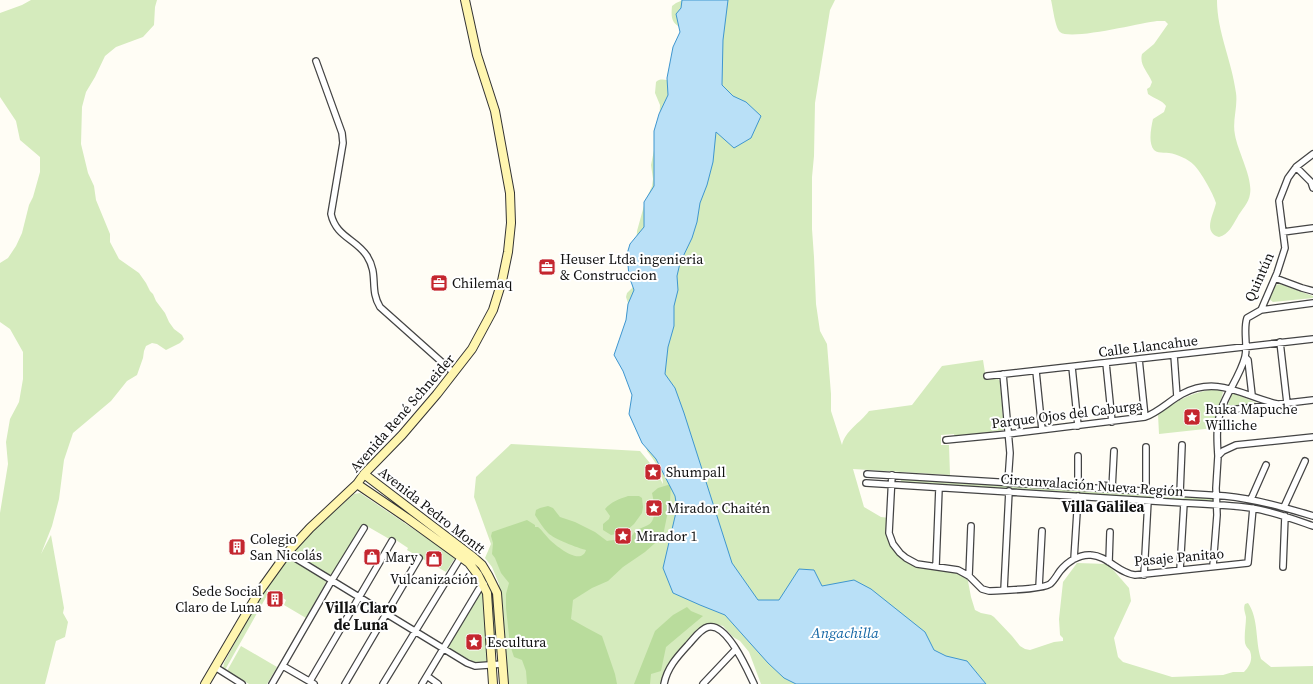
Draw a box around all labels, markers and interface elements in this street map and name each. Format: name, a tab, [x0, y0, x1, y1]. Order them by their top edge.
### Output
place label: Heuser Ltda ingenieria & Construccion	[560, 249, 704, 285]
street label: Quintún	[1239, 249, 1279, 305]
office icon: Heuser Ltda ingenieria & Construccion	[537, 257, 557, 277]
office icon: Chilemaq	[429, 273, 449, 293]
place label: Chilemaq	[452, 273, 512, 293]
street label: Calle Llancahue	[1097, 330, 1199, 362]
street label: Avenida René Schneider	[345, 349, 459, 477]
street label: Parque Ojos del Caburga	[990, 395, 1145, 433]
place label: Ruka Mapuche Williche	[1205, 399, 1298, 435]
place icon: Ruka Mapuche Williche	[1182, 407, 1202, 427]
street label: Avenida Pedro Montt	[374, 462, 490, 558]
place icon: Shumpall	[643, 462, 663, 482]
place label: Shumpall	[666, 462, 726, 482]
street label: Circunvalación Nueva Región	[1000, 469, 1185, 501]
district label: Villa Galilea	[1062, 496, 1146, 517]
place icon: Mirador Chaitén	[644, 498, 664, 518]
place label: Mirador Chaitén	[667, 498, 771, 518]
place icon: Mirador 1	[613, 526, 633, 546]
place label: Mirador 1	[636, 526, 698, 546]
place label: Colegio San Nicolás	[250, 529, 322, 565]
building icon: Colegio San Nicolás	[227, 537, 247, 557]
street label: Pasaje Panitao	[1133, 543, 1225, 571]
shop icon: Mary	[362, 547, 382, 567]
place label: Mary	[385, 547, 418, 567]
shop icon: Vulcanización	[424, 549, 444, 569]
place label: Vulcanización	[390, 569, 479, 589]
place label: Sede Social Claro de Luna	[175, 581, 263, 617]
building icon: Sede Social Claro de Luna	[265, 589, 285, 609]
district label: Villa Claro de Luna	[325, 597, 398, 635]
water label: Angachilla	[810, 622, 879, 643]
place icon: Escultura	[464, 632, 484, 652]
place label: Escultura	[487, 632, 547, 652]

